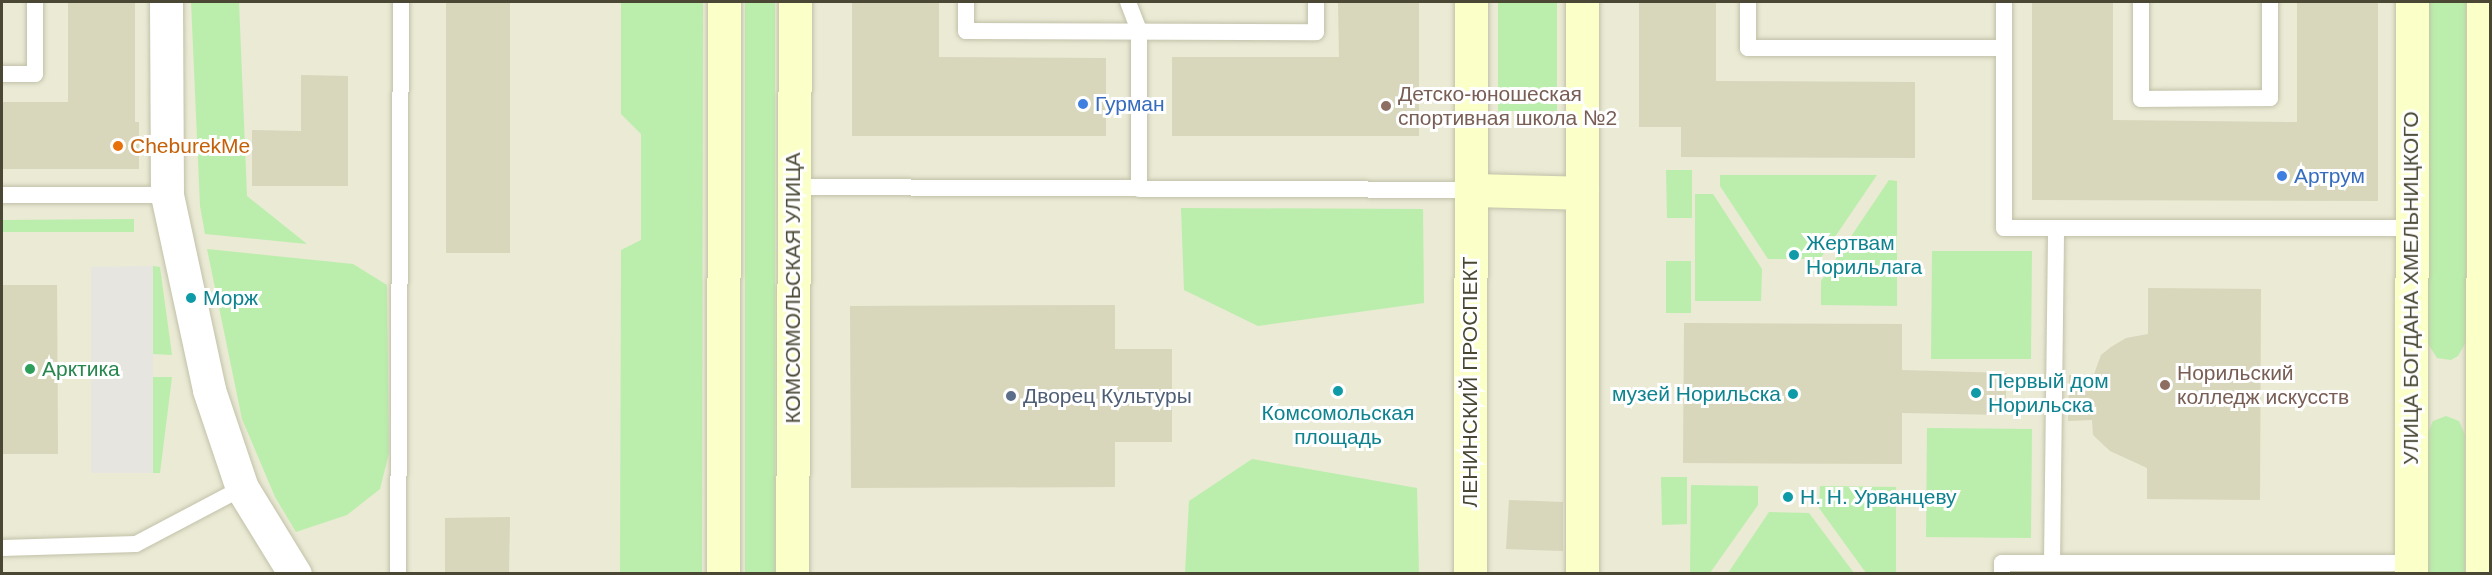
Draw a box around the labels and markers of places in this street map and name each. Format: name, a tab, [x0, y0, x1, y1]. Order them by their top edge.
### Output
place label: Детско-юношеская спортивная школа №2	[1398, 81, 1617, 131]
place label: Гурман	[1095, 91, 1165, 117]
marker: Гурман	[1076, 97, 1090, 111]
marker: Детско-юношеская спортивная школа №2	[1379, 99, 1393, 113]
place label: CheburekMe	[130, 133, 250, 159]
marker: CheburekMe	[111, 139, 125, 153]
place label: Артрум	[2294, 163, 2365, 189]
marker: Артрум	[2275, 169, 2289, 183]
place label: Жертвам Норильлага	[1806, 230, 1922, 280]
marker: Жертвам Норильлага	[1787, 248, 1801, 262]
place label: Морж	[203, 285, 258, 311]
marker: Морж	[184, 291, 198, 305]
place label: Арктика	[42, 356, 120, 382]
place label: Норильский колледж искусств	[2177, 360, 2349, 410]
marker: Арктика	[23, 362, 37, 376]
place label: Первый дом Норильска	[1988, 368, 2109, 418]
marker: Норильский колледж искусств	[2158, 378, 2172, 392]
place label: музей Норильска	[1612, 381, 1781, 407]
place label: Дворец Культуры	[1023, 383, 1192, 409]
marker: Комсомольская площадь	[1331, 384, 1345, 398]
marker: Первый дом Норильска	[1969, 386, 1983, 400]
marker: музей Норильска	[1786, 387, 1800, 401]
marker: Дворец Культуры	[1004, 389, 1018, 403]
place label: Комсомольская площадь	[1262, 400, 1414, 450]
place label: Н. Н. Урванцеву	[1800, 484, 1957, 510]
marker: Н. Н. Урванцеву	[1781, 490, 1795, 504]

